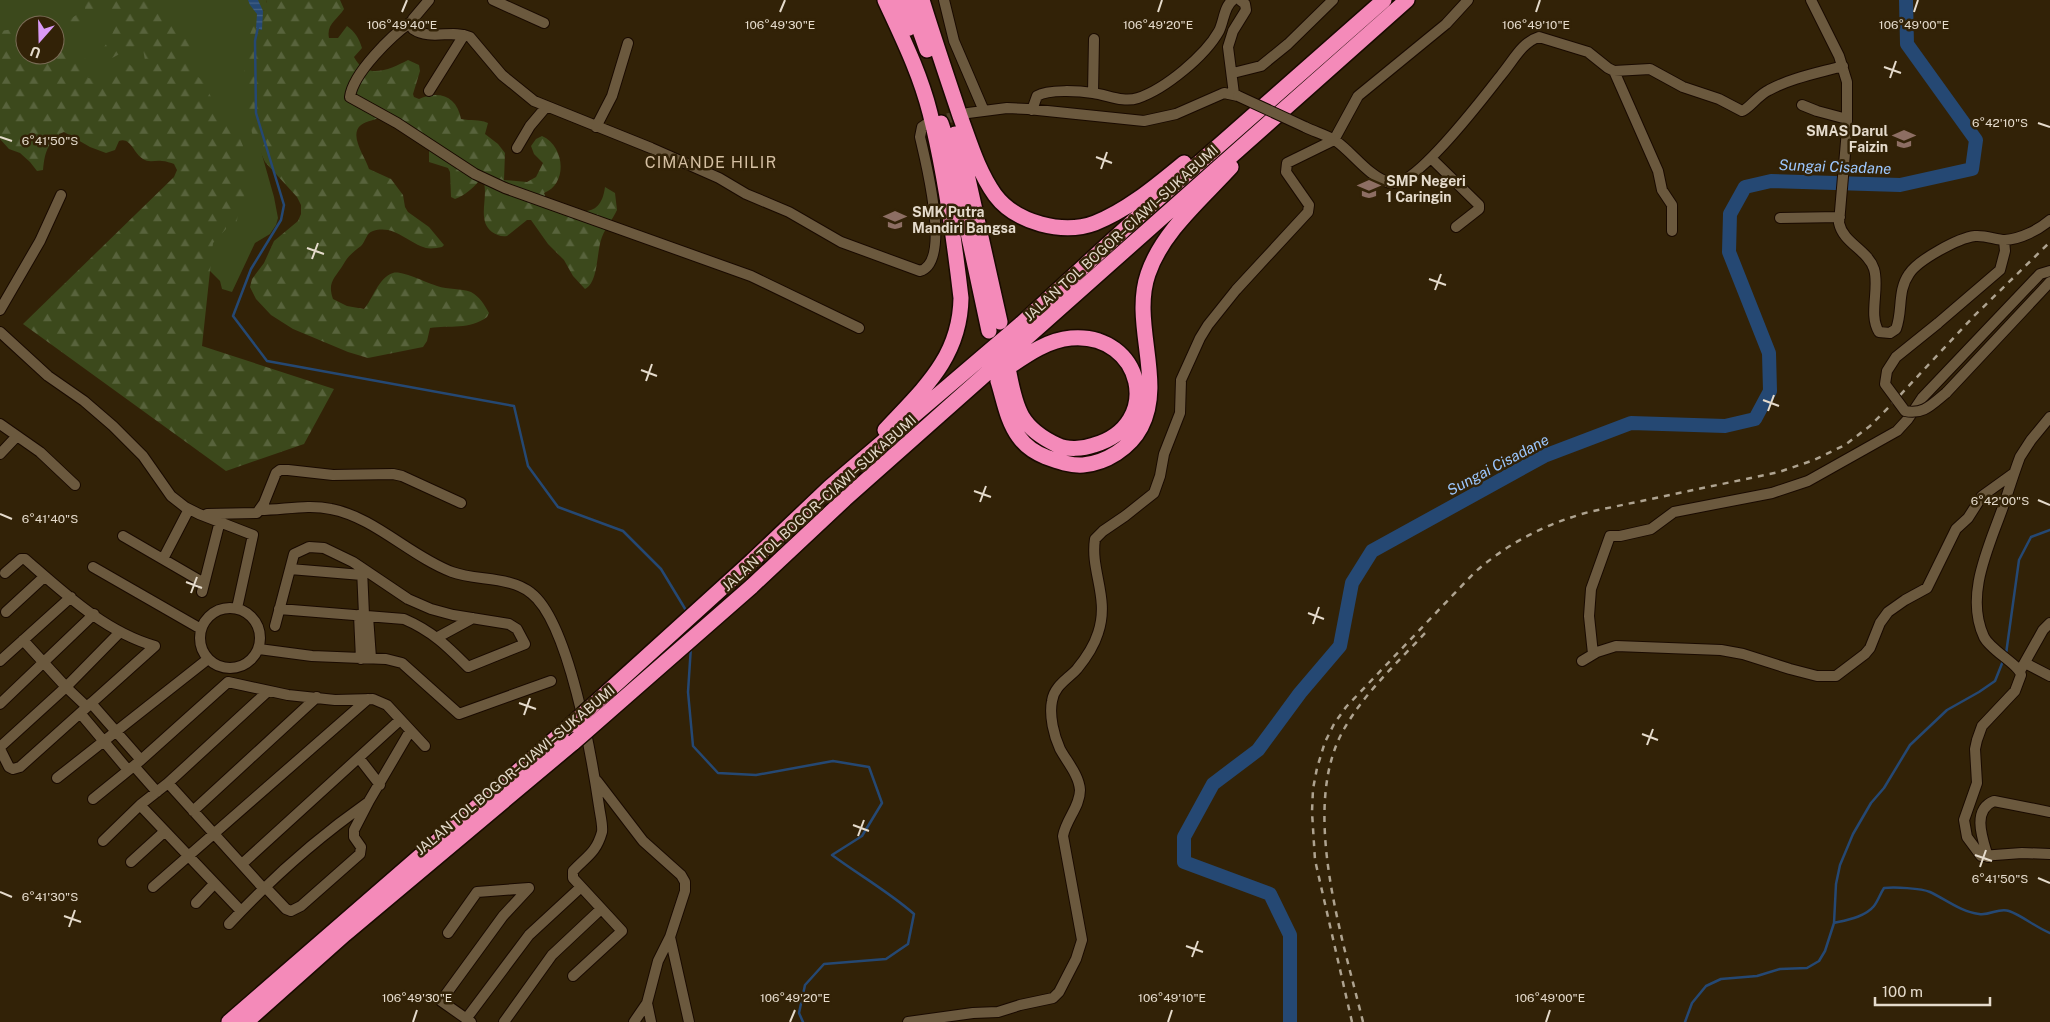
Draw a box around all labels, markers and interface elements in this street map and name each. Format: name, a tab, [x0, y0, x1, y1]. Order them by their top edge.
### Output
north arrow	[15, 15, 65, 65]
text: 106°49'40"E	[367, 18, 437, 32]
text: 106°49'30"E	[745, 18, 815, 32]
text: 106°49'20"E	[1123, 18, 1193, 32]
text: 106°49'10"E	[1502, 18, 1570, 32]
text: 106°49'00"E	[1879, 18, 1949, 32]
text: U	[28, 43, 43, 61]
text: 6°42'10"S	[1972, 116, 2028, 130]
place label: SMAS Darul Faizin	[1806, 123, 1888, 155]
school or university icon: SMAS Darul Faizin	[1891, 126, 1917, 152]
text: 6°41'50"S	[22, 134, 78, 148]
street label: JALAN TOL BOGOR–CIAWI–SUKABUMI	[1021, 142, 1221, 324]
district label: CIMANDE HILIR	[645, 153, 777, 172]
water label: Sungai Cisadane	[1778, 156, 1892, 177]
place label: SMP Negeri 1 Caringin	[1386, 173, 1466, 205]
school or university icon: SMP Negeri 1 Caringin	[1356, 176, 1382, 202]
place label: SMK Putra Mandiri Bangsa	[912, 204, 1016, 236]
school or university icon: SMK Putra Mandiri Bangsa	[882, 207, 908, 233]
street label: JALAN TOL BOGOR–CIAWI–SUKABUMI	[719, 412, 919, 594]
water label: Sungai Cisadane	[1444, 431, 1552, 499]
text: 6°42'00"S	[1971, 494, 2029, 508]
text: 6°41'40"S	[22, 512, 78, 526]
street label: JALAN TOL BOGOR–CIAWI–SUKABUMI	[412, 682, 618, 858]
text: 6°41'50"S	[1972, 872, 2028, 886]
text: 6°41'30"S	[22, 890, 78, 904]
scale bar	[1875, 974, 1990, 1006]
text: 100 m	[1882, 983, 1923, 1000]
text: 106°49'30"E	[382, 991, 452, 1005]
text: 106°49'20"E	[760, 991, 830, 1005]
text: 106°49'10"E	[1138, 991, 1206, 1005]
text: 106°49'00"E	[1515, 991, 1585, 1005]

